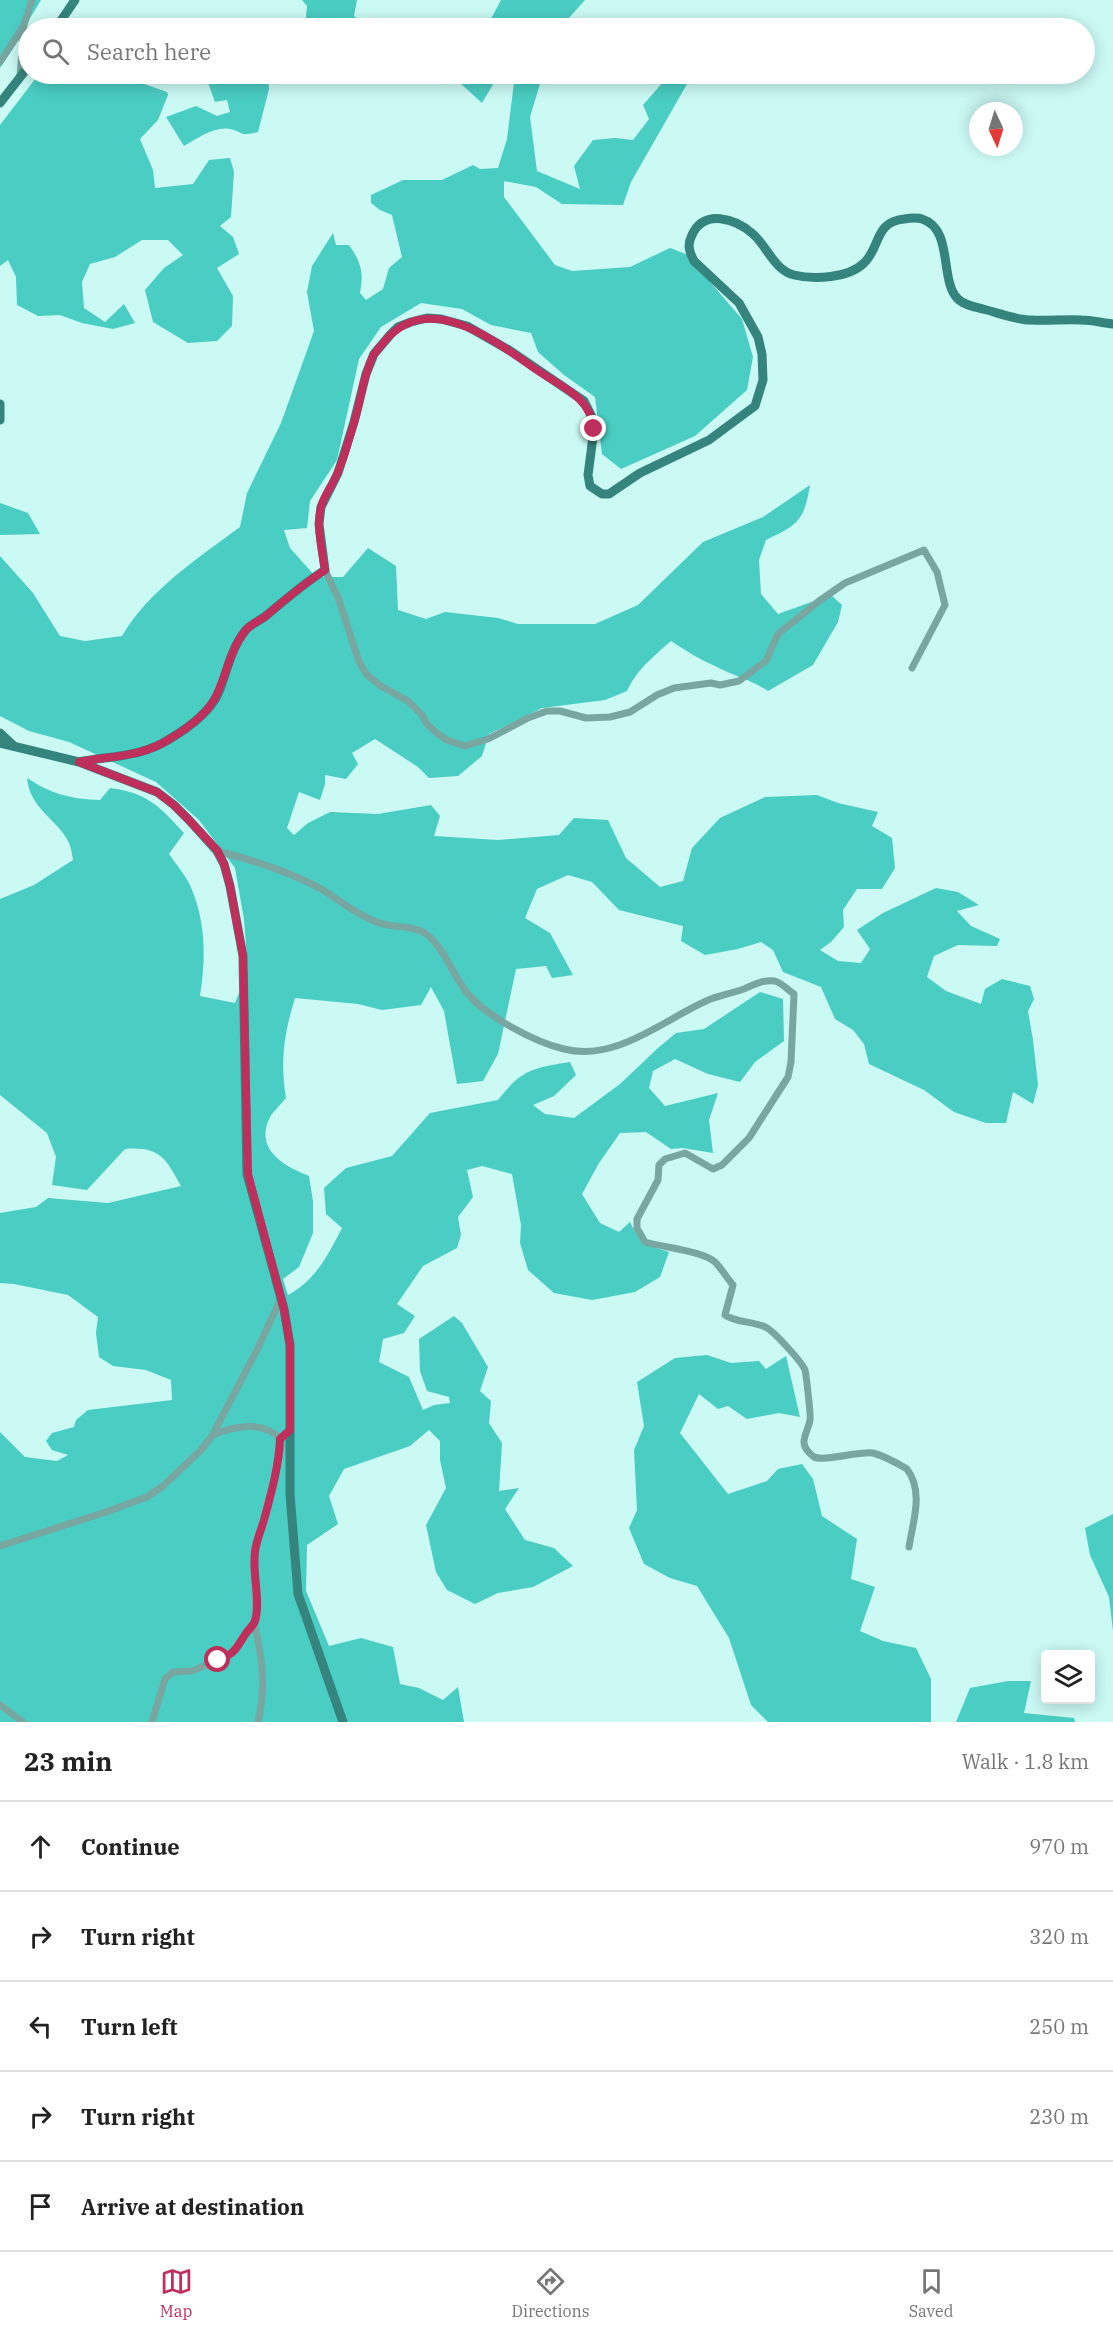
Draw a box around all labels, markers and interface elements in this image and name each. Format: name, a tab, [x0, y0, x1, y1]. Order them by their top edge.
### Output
search box	[18, 18, 1095, 84]
icon: search	[39, 35, 72, 68]
text: Search here	[87, 37, 211, 66]
north arrow	[969, 102, 1023, 156]
route end	[580, 415, 606, 441]
route start	[204, 1646, 230, 1672]
map controls	[1041, 1650, 1095, 1704]
button: layers	[1041, 1650, 1095, 1704]
text: 23 min	[24, 1744, 112, 1778]
text: Walk · 1.8 km	[962, 1748, 1089, 1775]
icon: ahead	[24, 1830, 57, 1863]
text: Continue	[81, 1832, 180, 1861]
text: 970 m	[1029, 1833, 1089, 1860]
icon: right	[24, 1920, 57, 1953]
text: Turn right	[81, 1922, 195, 1951]
text: 320 m	[1029, 1923, 1089, 1950]
icon: left	[24, 2010, 57, 2043]
text: Turn left	[81, 2012, 177, 2041]
text: 250 m	[1029, 2013, 1089, 2040]
icon: right	[24, 2100, 57, 2133]
text: Turn right	[81, 2102, 195, 2131]
text: 230 m	[1029, 2103, 1089, 2130]
icon: arrive	[24, 2190, 57, 2223]
text: Arrive at destination	[81, 2192, 304, 2221]
tab: Map	[160, 2265, 193, 2321]
tab: Directions	[512, 2265, 590, 2321]
tab: Saved	[909, 2265, 953, 2321]

